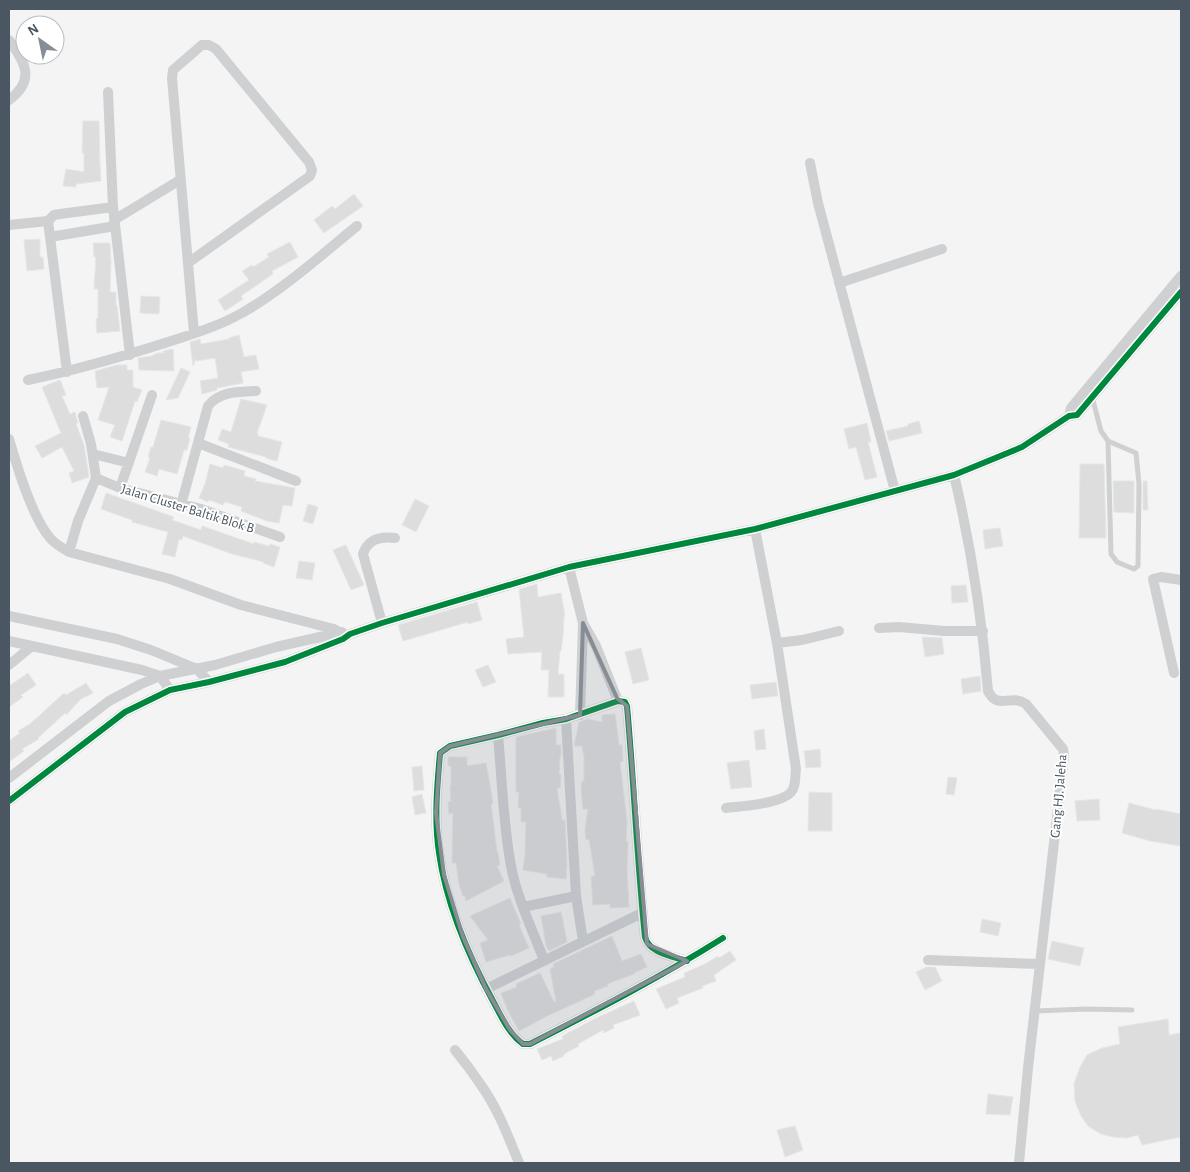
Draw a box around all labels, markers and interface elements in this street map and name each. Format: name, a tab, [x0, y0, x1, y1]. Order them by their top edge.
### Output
north arrow	[15, 15, 65, 65]
text: N	[26, 21, 41, 38]
street label: Jalan Cluster Baltik Blok B	[119, 482, 256, 536]
street label: Gang HJ. Jaleha	[1048, 753, 1070, 839]

